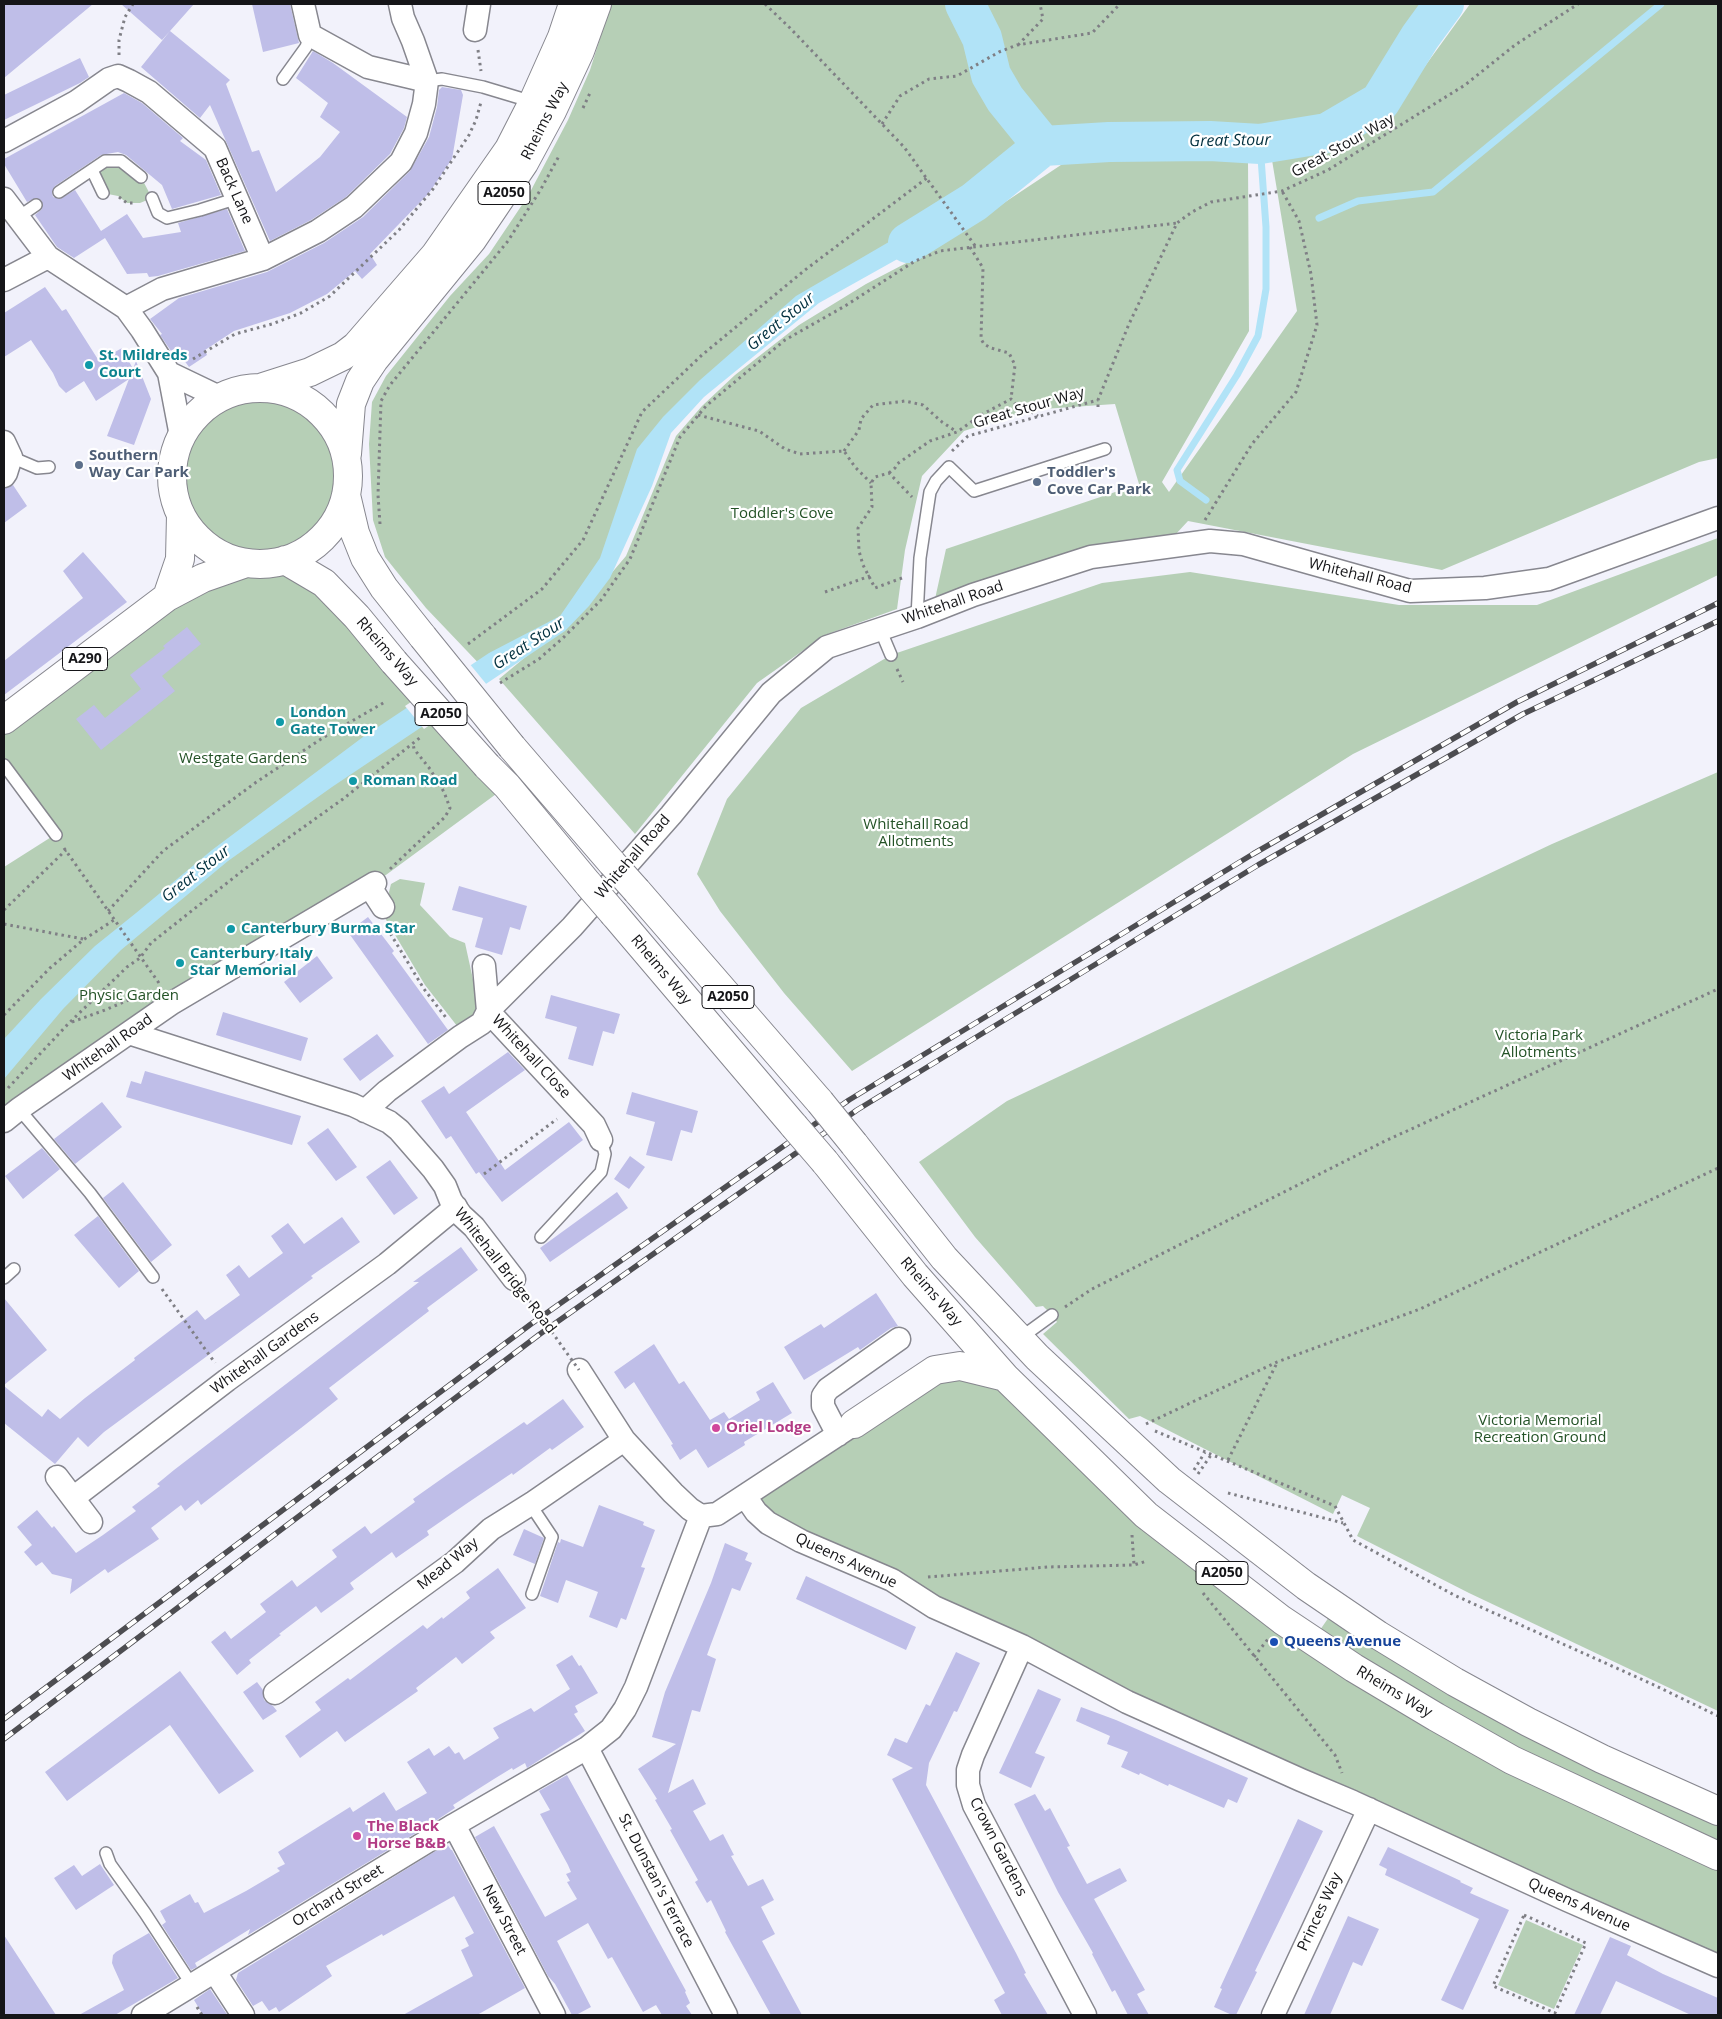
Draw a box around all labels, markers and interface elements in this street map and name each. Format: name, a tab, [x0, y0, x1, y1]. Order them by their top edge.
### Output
street label: Rheims Way	[518, 79, 572, 163]
street label: Great Stour Way	[1289, 110, 1397, 182]
water label: Great Stour	[1189, 131, 1271, 151]
street label: Back Lane	[211, 155, 257, 227]
road number: A2050	[478, 182, 530, 204]
water label: Great Stour	[743, 289, 819, 355]
place label: St. Mildreds Court	[99, 347, 187, 382]
marker: St. Mildreds Court	[83, 359, 95, 371]
street label: Great Stour Way	[971, 384, 1087, 432]
place label: Southern Way Car Park	[89, 447, 189, 482]
marker: Southern Way Car Park	[73, 459, 85, 471]
place label: Toddler's Cove Car Park	[1047, 464, 1151, 499]
marker: Toddler's Cove Car Park	[1031, 476, 1043, 488]
park label: Toddler's Cove	[731, 505, 833, 523]
street label: Whitehall Road	[1307, 555, 1413, 597]
street label: Whitehall Road	[900, 577, 1006, 629]
street label: Rheims Way	[352, 614, 422, 690]
water label: Great Stour	[490, 614, 568, 674]
road number: A290	[62, 648, 108, 671]
road number: A2050	[415, 702, 467, 726]
place label: London Gate Tower	[290, 704, 376, 739]
marker: London Gate Tower	[274, 716, 286, 728]
park label: Westgate Gardens	[179, 750, 307, 768]
place label: Roman Road	[363, 772, 457, 790]
marker: Roman Road	[347, 775, 359, 787]
street label: Whitehall Road	[592, 811, 674, 903]
park label: Whitehall Road Allotments	[863, 816, 969, 851]
water label: Great Stour	[158, 841, 234, 907]
place label: Canterbury Burma Star	[241, 920, 415, 938]
marker: Canterbury Burma Star	[225, 923, 237, 935]
street label: Rheims Way	[627, 932, 695, 1008]
place label: Canterbury Italy Star Memorial	[190, 945, 313, 980]
marker: Canterbury Italy Star Memorial	[174, 957, 186, 969]
road number: A2050	[702, 986, 754, 1009]
park label: Physic Garden	[79, 987, 179, 1005]
street label: Whitehall Road	[60, 1010, 156, 1086]
street label: Whitehall Close	[488, 1012, 574, 1102]
park label: Victoria Park Allotments	[1495, 1027, 1583, 1062]
street label: Whitehall Bridge Road	[450, 1205, 560, 1337]
street label: Rheims Way	[896, 1254, 966, 1330]
street label: Whitehall Gardens	[208, 1308, 322, 1398]
park label: Victoria Memorial Recreation Ground	[1474, 1412, 1606, 1447]
place label: Oriel Lodge	[726, 1419, 811, 1437]
marker: Oriel Lodge	[710, 1422, 722, 1434]
street label: Queens Avenue	[792, 1530, 900, 1592]
street label: Mead Way	[414, 1534, 482, 1594]
road number: A2050	[1196, 1562, 1248, 1585]
place label: Queens Avenue	[1284, 1633, 1401, 1651]
marker: Queens Avenue	[1268, 1636, 1280, 1648]
street label: Rheims Way	[1353, 1662, 1435, 1722]
street label: Crown Gardens	[965, 1795, 1031, 1899]
street label: St. Dunstan's Terrace	[614, 1811, 698, 1951]
place label: The Black Horse B&B	[367, 1818, 446, 1853]
marker: The Black Horse B&B	[351, 1830, 363, 1842]
street label: Orchard Street	[289, 1861, 387, 1931]
street label: Princes Way	[1294, 1870, 1346, 1954]
street label: Queens Avenue	[1525, 1874, 1633, 1936]
street label: New Street	[478, 1882, 530, 1958]

